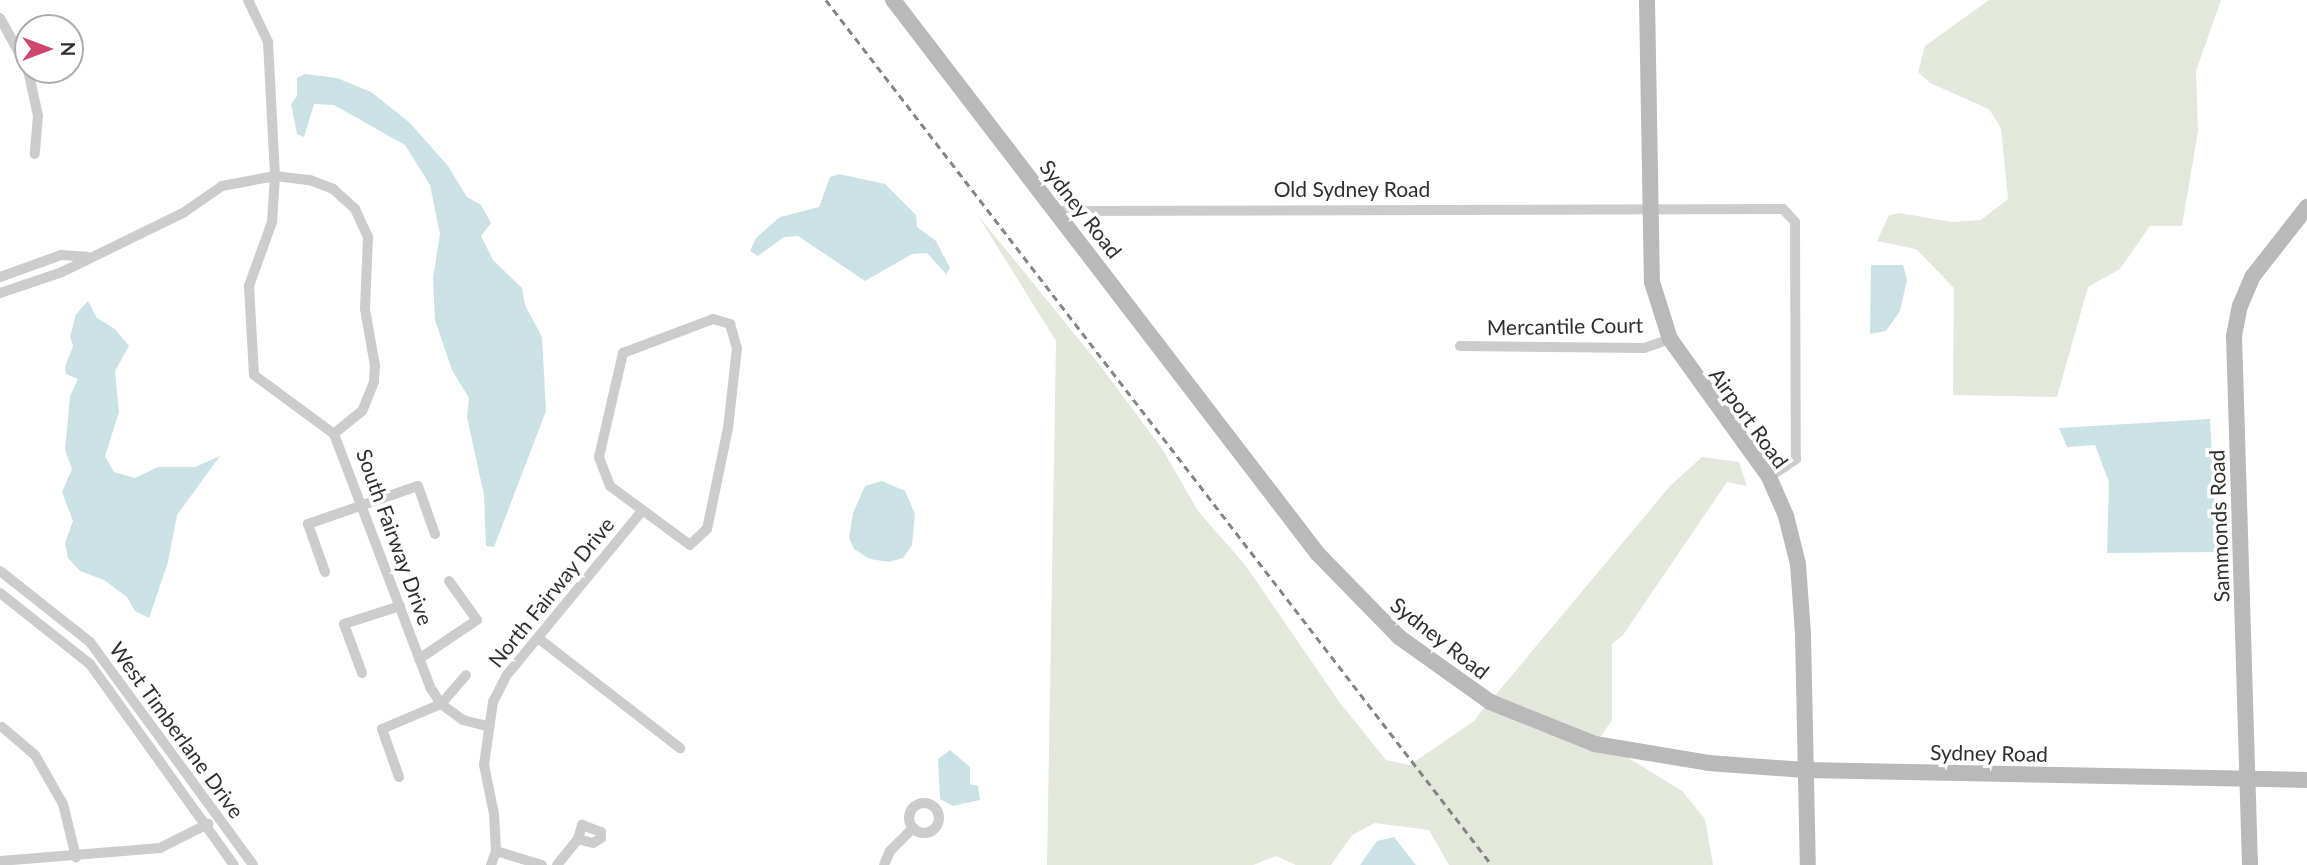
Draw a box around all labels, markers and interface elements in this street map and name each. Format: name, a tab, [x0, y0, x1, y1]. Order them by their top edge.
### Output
north arrow	[14, 14, 84, 84]
text: N	[57, 42, 80, 56]
street label: Sydney Road	[1035, 155, 1127, 263]
street label: Old Sydney Road	[1273, 176, 1431, 202]
street label: Mercantile Court	[1487, 312, 1643, 340]
street label: Airport Road	[1704, 363, 1794, 473]
street label: South Fairway Drive	[351, 445, 439, 629]
street label: Sammonds Road	[2204, 449, 2234, 603]
street label: North Fairway Drive	[483, 512, 619, 672]
street label: Sydney Road	[1386, 592, 1494, 684]
street label: West Timberlane Drive	[104, 637, 250, 823]
street label: Sydney Road	[1930, 739, 2048, 767]

